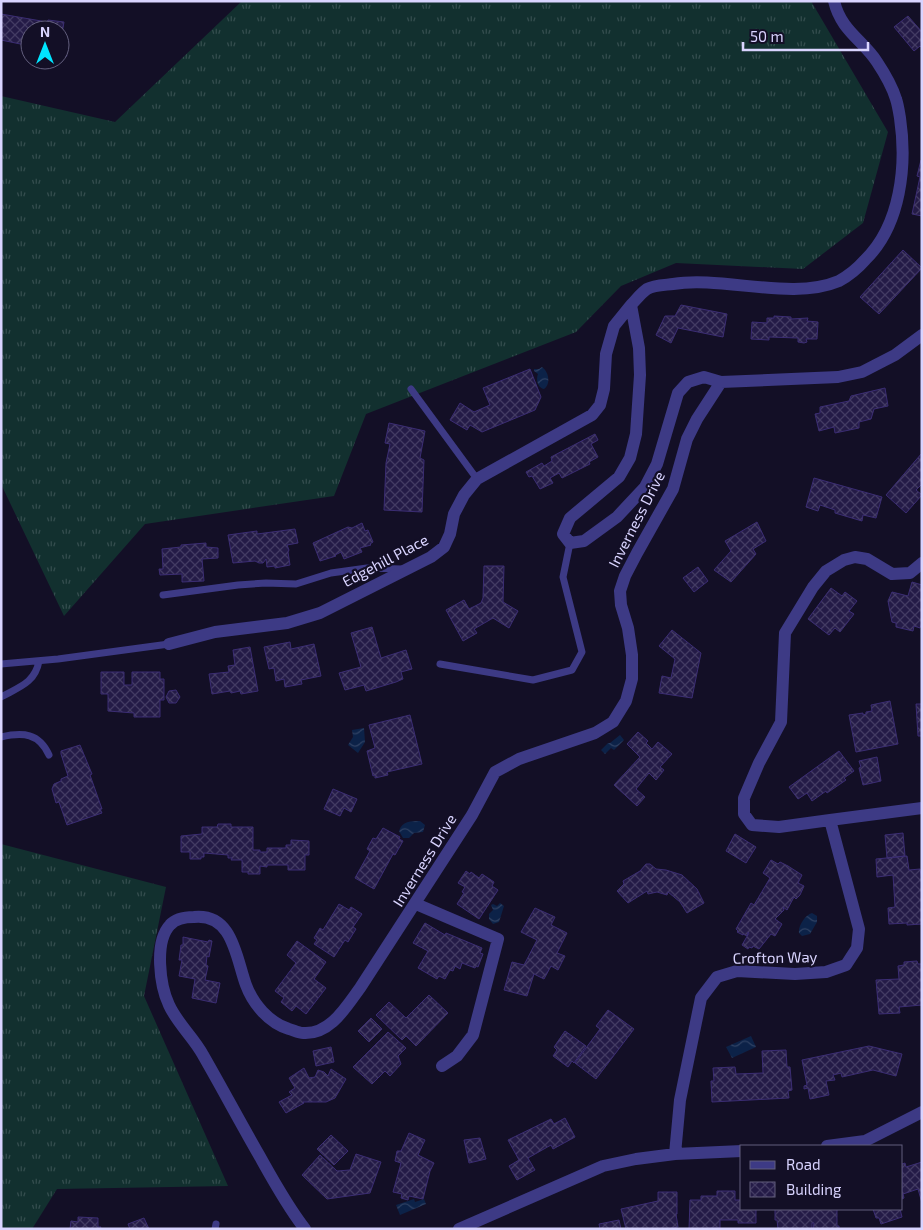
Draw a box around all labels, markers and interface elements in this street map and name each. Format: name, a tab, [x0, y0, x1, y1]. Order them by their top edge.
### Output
north arrow	[20, 20, 70, 70]
scale bar	[743, 20, 868, 52]
text: N	[40, 23, 50, 40]
text: 50 m	[750, 27, 784, 45]
street label: Inverness Drive	[604, 468, 668, 570]
street label: Edgehill Place	[339, 530, 431, 590]
street label: Inverness Drive	[388, 810, 460, 910]
street label: Crofton Way	[732, 947, 818, 967]
legend	[740, 1145, 903, 1210]
text: Road	[786, 1155, 821, 1173]
text: Building	[786, 1180, 842, 1198]

